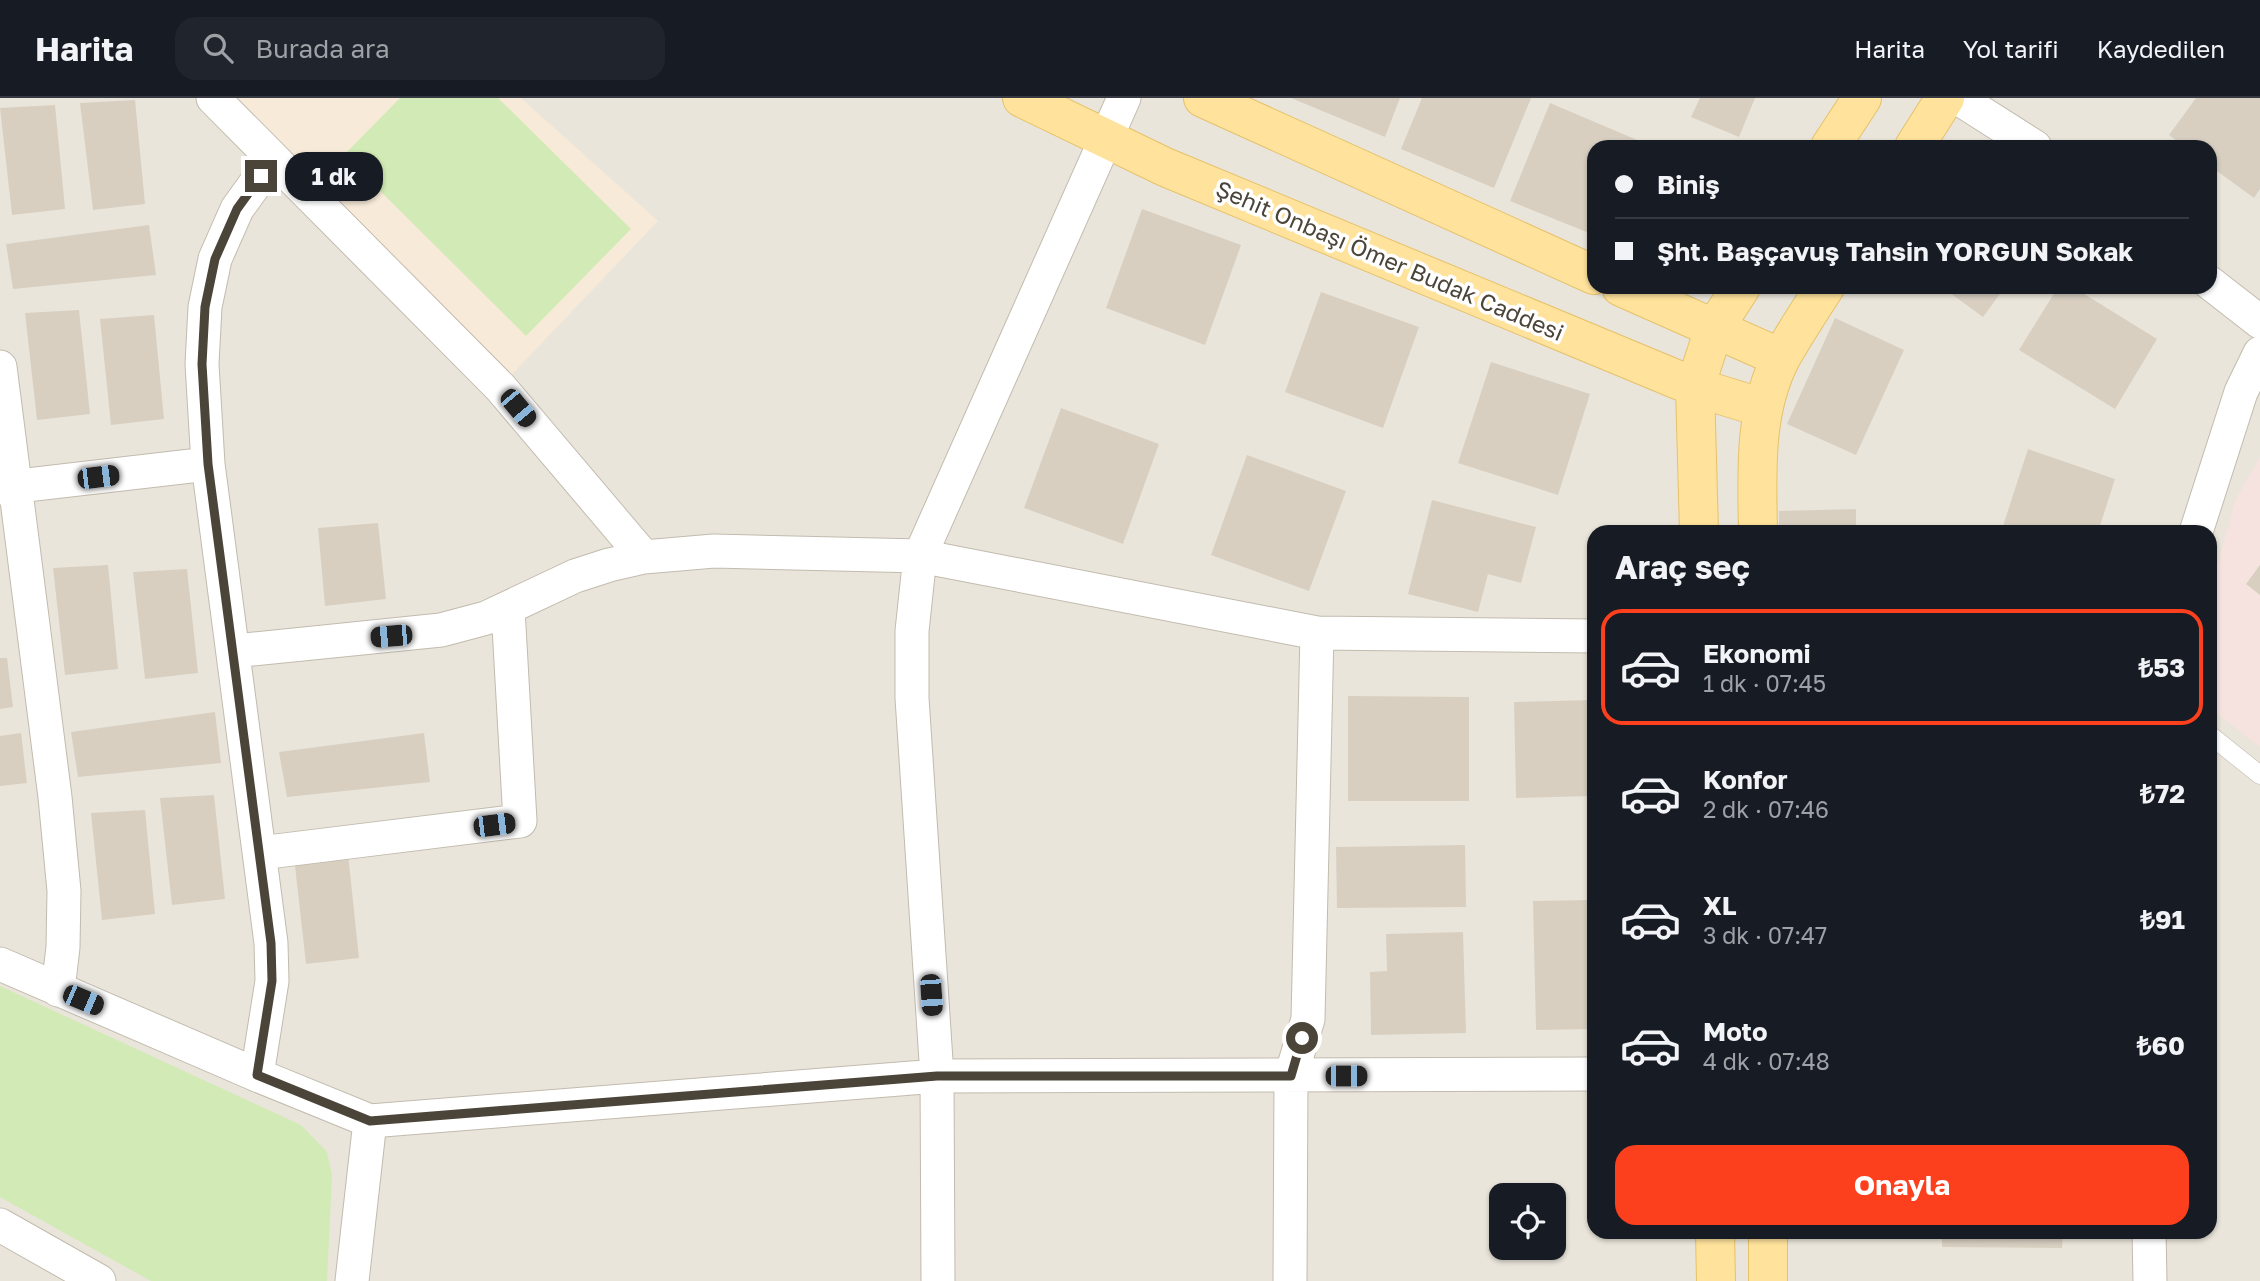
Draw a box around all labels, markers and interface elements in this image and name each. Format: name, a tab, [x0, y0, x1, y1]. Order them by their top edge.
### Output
search box	[175, 17, 665, 80]
text: Harita	[35, 29, 133, 68]
icon: search	[199, 29, 237, 67]
text: Burada ara	[255, 33, 390, 64]
text: Harita	[1854, 34, 1925, 63]
text: Yol tarifi	[1963, 34, 2059, 63]
text: Kaydedilen	[2097, 34, 2225, 63]
callout: 1 dk	[286, 152, 384, 200]
route end	[245, 160, 277, 192]
text: 1 dk	[311, 162, 357, 190]
text: Biniş	[1657, 169, 1720, 200]
street label: Şehit Onbaşı Ömer Budak Caddesi	[1212, 174, 1568, 346]
text: Şht. Başçavuş Tahsin YORGUN Sokak	[1657, 236, 2133, 267]
car	[497, 385, 540, 431]
car	[76, 464, 121, 490]
text: Araç seç	[1615, 548, 1750, 586]
car	[370, 624, 413, 648]
icon: car	[1619, 636, 1682, 699]
text: Ekonomi	[1703, 638, 1811, 669]
text: ₺53	[2138, 652, 2185, 683]
text: 1 dk · 07:45	[1703, 669, 1826, 697]
icon: car	[1619, 762, 1682, 825]
text: Konfor	[1703, 764, 1788, 795]
text: ₺72	[2140, 778, 2185, 809]
text: 2 dk · 07:46	[1703, 795, 1829, 823]
car	[472, 812, 517, 838]
icon: car	[1619, 888, 1682, 951]
text: XL	[1703, 890, 1737, 921]
text: ₺91	[2140, 904, 2185, 935]
text: 3 dk · 07:47	[1703, 921, 1827, 949]
car	[920, 973, 943, 1017]
car	[60, 982, 107, 1018]
icon: car	[1619, 1014, 1682, 1077]
text: Moto	[1703, 1016, 1768, 1047]
route start	[1286, 1022, 1318, 1054]
text: ₺60	[2137, 1030, 2185, 1061]
text: 4 dk · 07:48	[1703, 1047, 1830, 1075]
car	[1326, 1066, 1368, 1087]
button: Onayla	[1615, 1145, 2189, 1225]
map controls	[1489, 1183, 1566, 1260]
button: locate	[1489, 1183, 1566, 1260]

